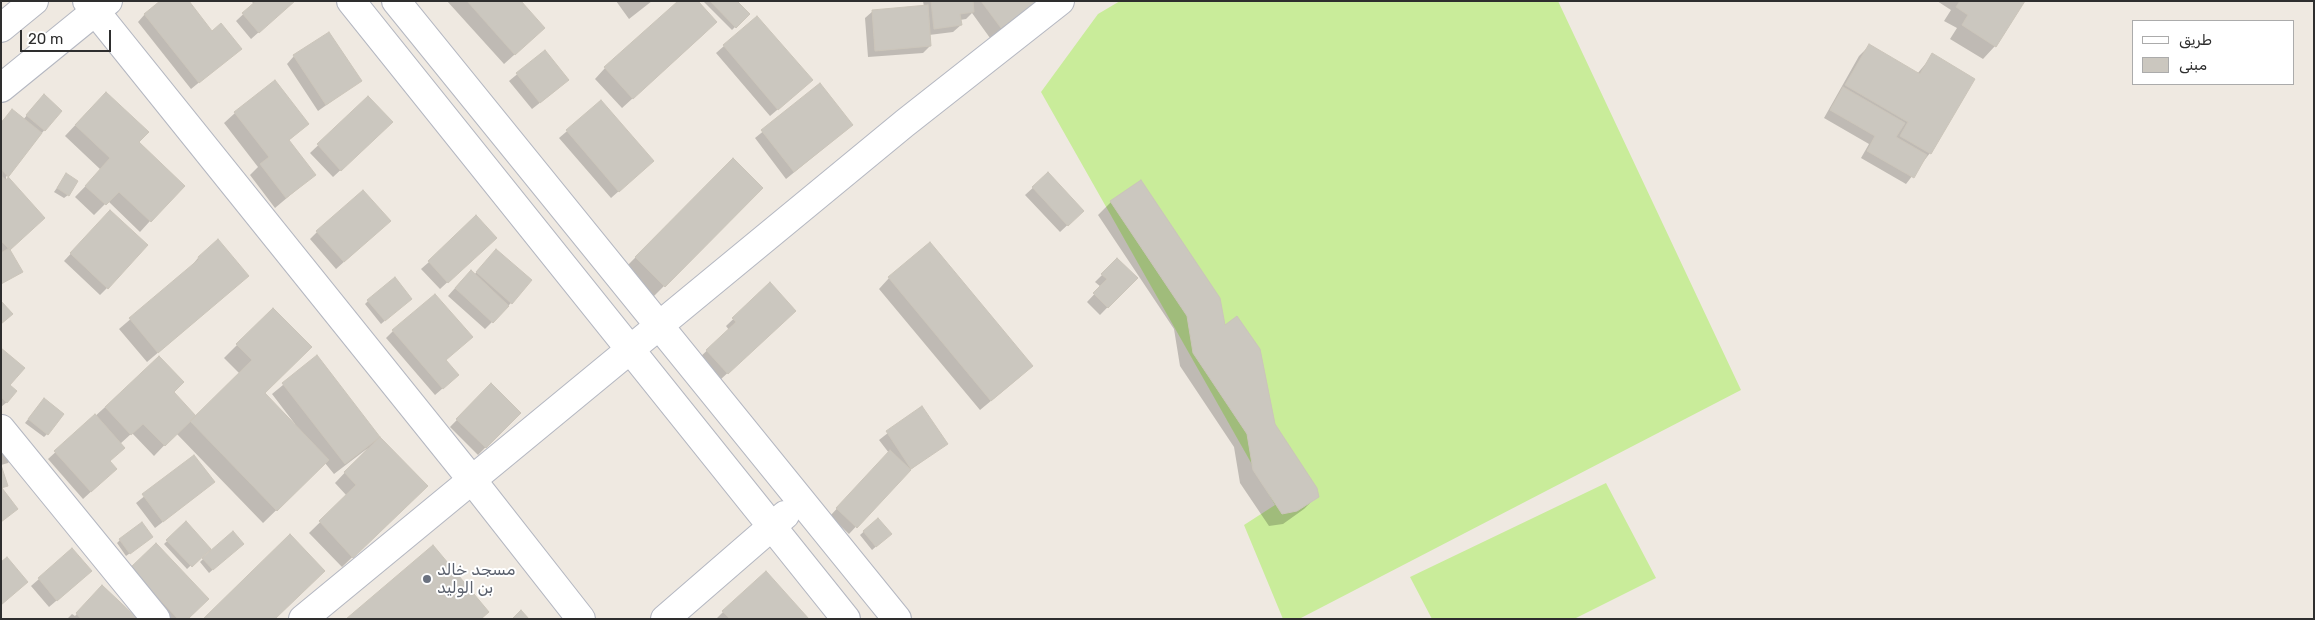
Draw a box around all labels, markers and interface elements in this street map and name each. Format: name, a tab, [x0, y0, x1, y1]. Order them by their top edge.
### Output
scale bar	[22, 20, 114, 52]
legend	[2132, 20, 2295, 85]
text: 20 m	[28, 30, 63, 48]
text: طريق	[2179, 31, 2212, 49]
text: مبنى	[2179, 56, 2207, 74]
place label: مسجد خالد بن الوليد	[437, 560, 515, 598]
marker: مسجد خالد بن الوليد	[421, 573, 433, 585]

